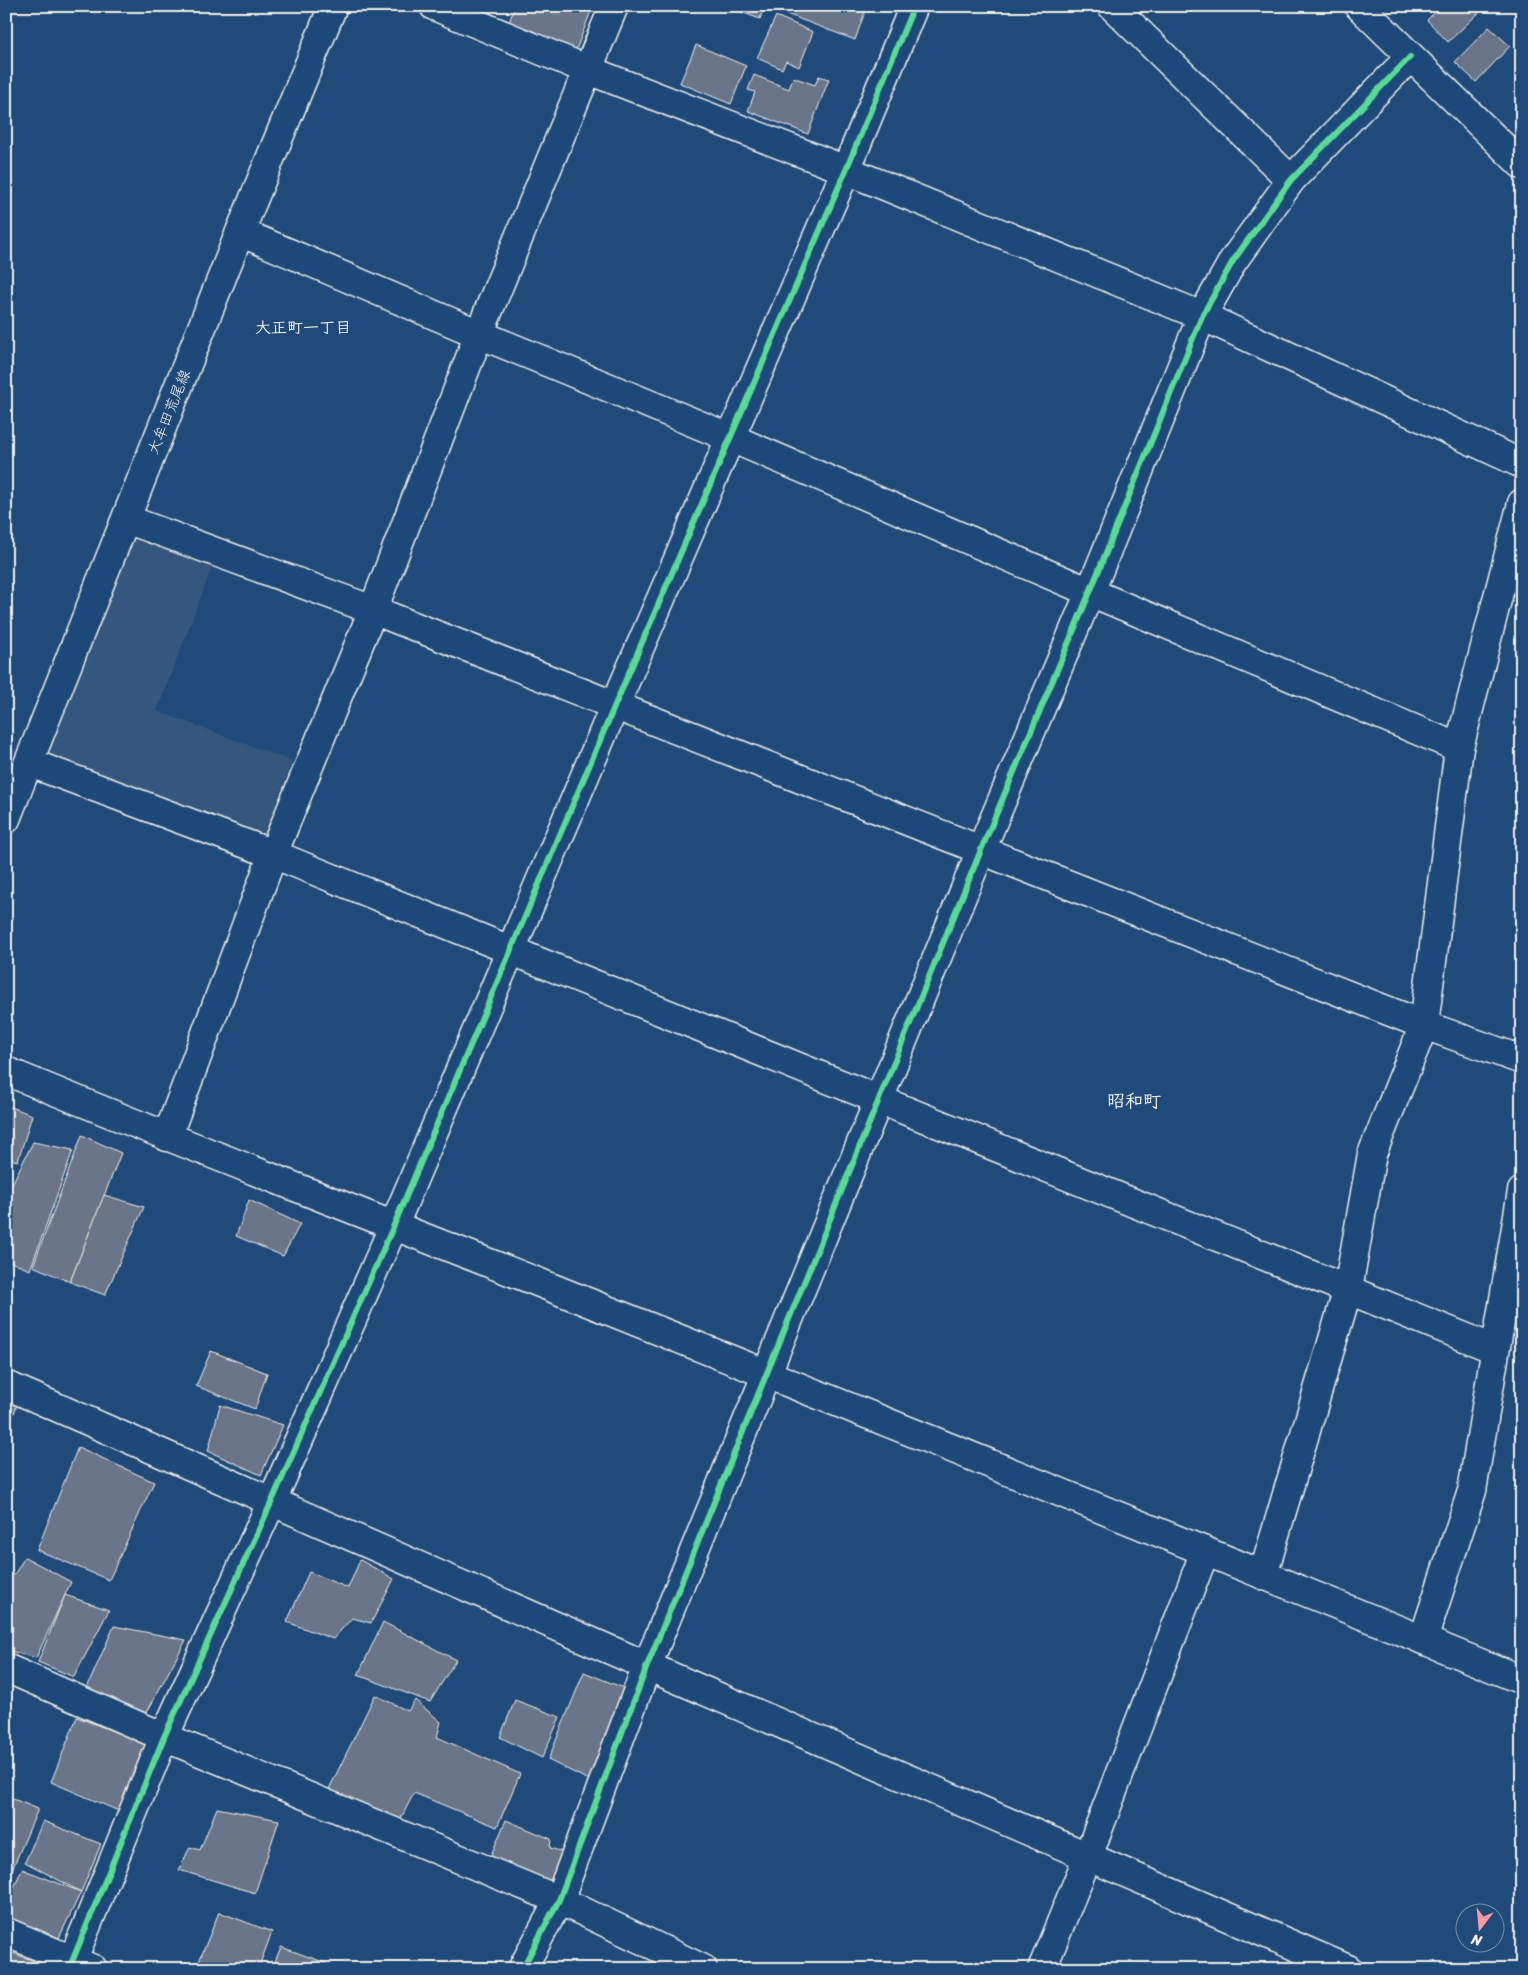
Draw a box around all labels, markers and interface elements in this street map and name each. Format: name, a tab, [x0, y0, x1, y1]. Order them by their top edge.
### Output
district label: 大正町一丁目	[255, 313, 351, 342]
street label: 大牟田荒尾線	[140, 365, 198, 459]
district label: 昭和町	[1107, 1085, 1161, 1117]
north arrow	[1456, 1902, 1506, 1952]
text: N	[1468, 1927, 1486, 1954]

